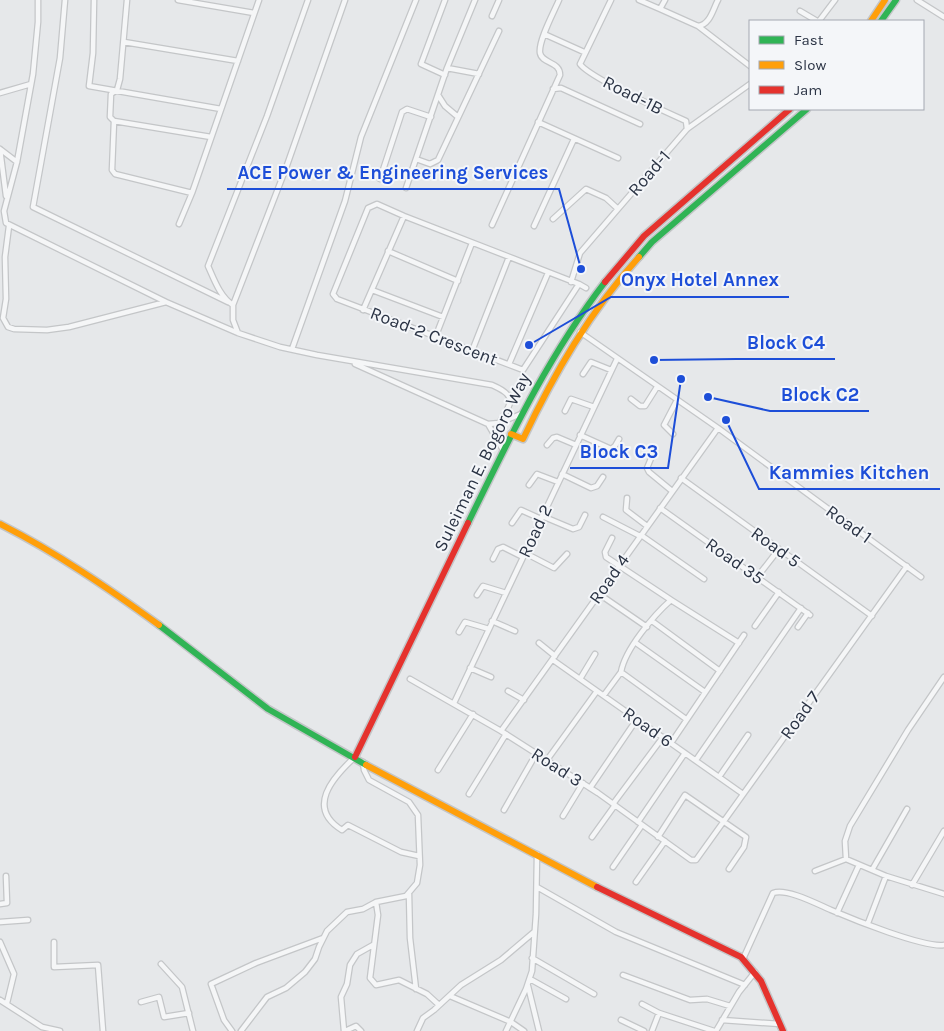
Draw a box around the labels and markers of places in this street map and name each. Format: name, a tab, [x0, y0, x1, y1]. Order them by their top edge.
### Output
callout: ACE Power & Engineering Services	[227, 155, 559, 189]
callout: Onyx Hotel Annex	[611, 263, 789, 297]
callout: Block C4	[736, 325, 835, 359]
callout: Block C2	[770, 377, 869, 411]
callout: Block C3	[570, 434, 668, 468]
callout: Kammies Kitchen	[759, 455, 940, 489]

